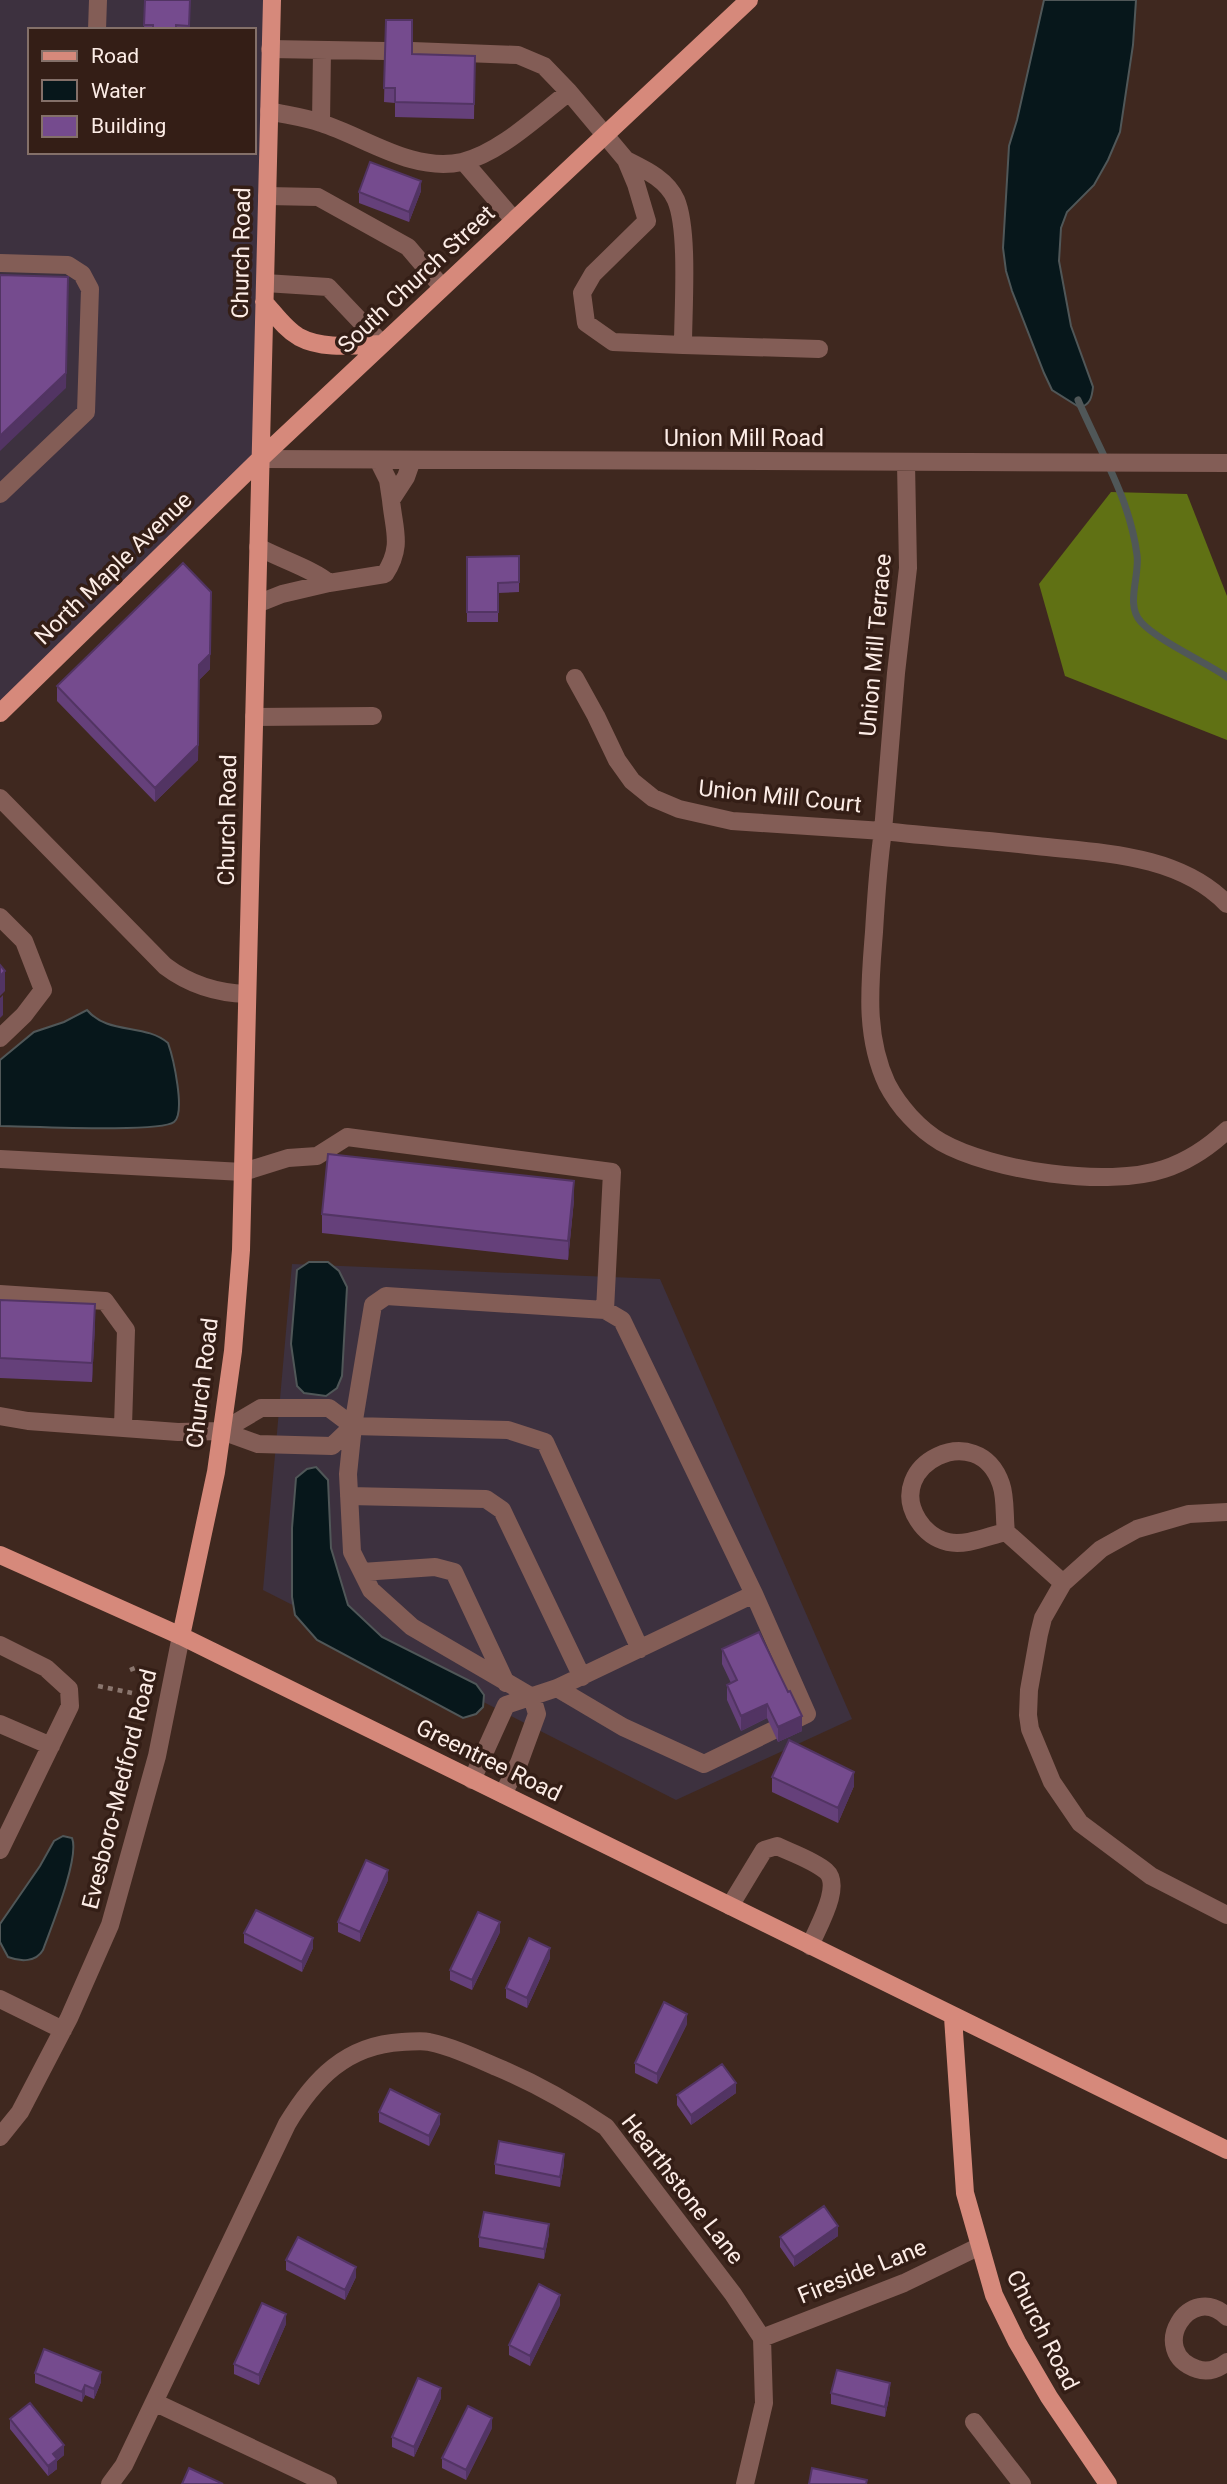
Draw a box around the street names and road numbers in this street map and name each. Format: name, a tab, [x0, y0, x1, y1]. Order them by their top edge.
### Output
street label: Church Road	[227, 187, 256, 319]
street label: South Church Street	[332, 200, 500, 359]
street label: Union Mill Road	[664, 425, 824, 452]
street label: North Maple Avenue	[29, 486, 198, 650]
street label: Union Mill Terrace	[854, 552, 897, 738]
street label: Church Road	[213, 754, 242, 886]
street label: Union Mill Court	[697, 775, 863, 818]
street label: Church Road	[181, 1316, 224, 1450]
street label: Evesboro-Medford Road	[77, 1666, 162, 1912]
street label: Greentree Road	[412, 1714, 566, 1807]
street label: Hearthstone Lane	[616, 2109, 749, 2269]
street label: Fireside Lane	[794, 2233, 930, 2309]
street label: Church Road	[1001, 2266, 1084, 2395]

